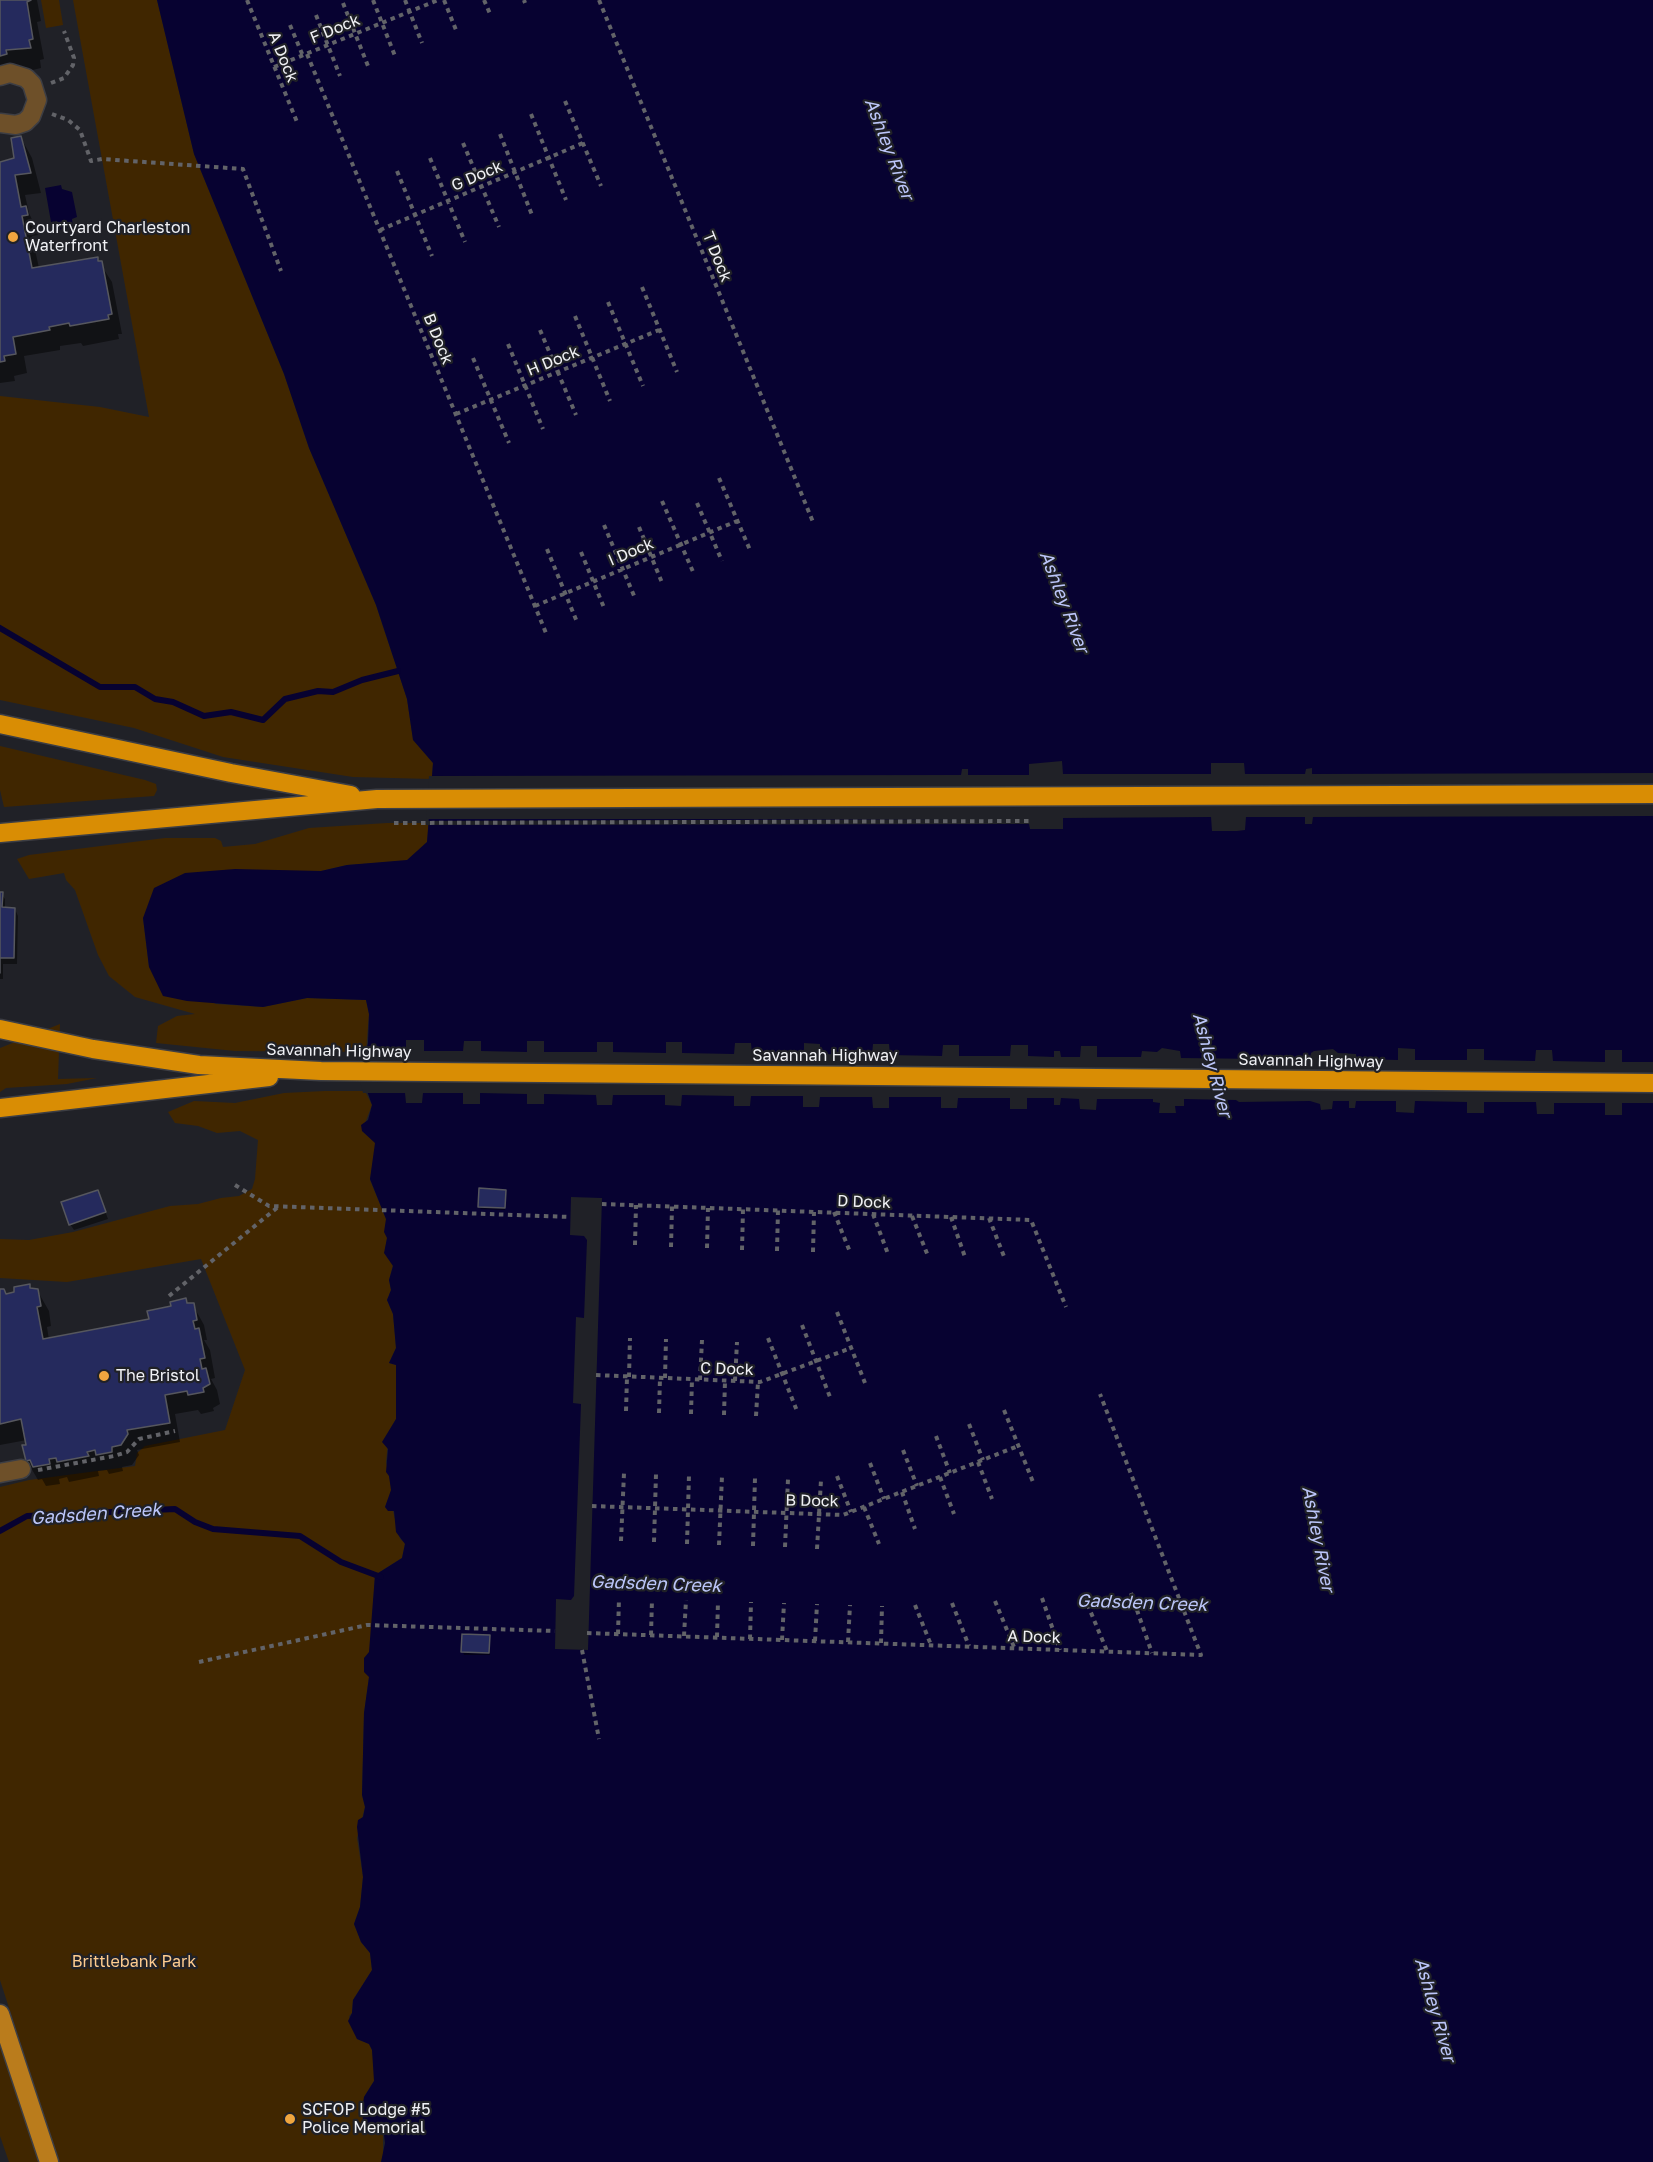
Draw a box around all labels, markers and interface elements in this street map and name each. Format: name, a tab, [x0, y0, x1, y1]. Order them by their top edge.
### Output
street label: F Dock	[307, 10, 363, 48]
street label: A Dock	[264, 29, 302, 85]
water label: Ashley River	[860, 95, 918, 203]
street label: G Dock	[448, 157, 506, 195]
place label: Courtyard Charleston Waterfront	[25, 218, 190, 256]
street label: T Dock	[698, 229, 736, 285]
marker: Courtyard Charleston Waterfront	[6, 230, 20, 244]
street label: B Dock	[419, 311, 457, 367]
street label: H Dock	[524, 342, 582, 380]
street label: I Dock	[605, 534, 657, 570]
water label: Ashley River	[1035, 548, 1093, 656]
water label: Ashley River	[1188, 1010, 1236, 1120]
street label: Savannah Highway	[266, 1040, 412, 1062]
street label: Savannah Highway	[752, 1046, 898, 1066]
street label: Savannah Highway	[1238, 1050, 1384, 1072]
street label: D Dock	[837, 1191, 891, 1213]
street label: C Dock	[700, 1358, 754, 1380]
place label: The Bristol	[116, 1366, 200, 1386]
marker: The Bristol	[97, 1369, 111, 1383]
water label: Ashley River	[1297, 1484, 1339, 1594]
street label: B Dock	[785, 1491, 839, 1511]
water label: Gadsden Creek	[30, 1499, 162, 1529]
water label: Gadsden Creek	[590, 1571, 722, 1597]
water label: Gadsden Creek	[1076, 1590, 1208, 1616]
street label: A Dock	[1007, 1626, 1061, 1648]
park label: Brittlebank Park	[72, 1952, 196, 1972]
water label: Ashley River	[1410, 1956, 1460, 2064]
place label: SCFOP Lodge #5 Police Memorial	[302, 2100, 431, 2138]
marker: SCFOP Lodge #5 Police Memorial	[283, 2112, 297, 2126]

